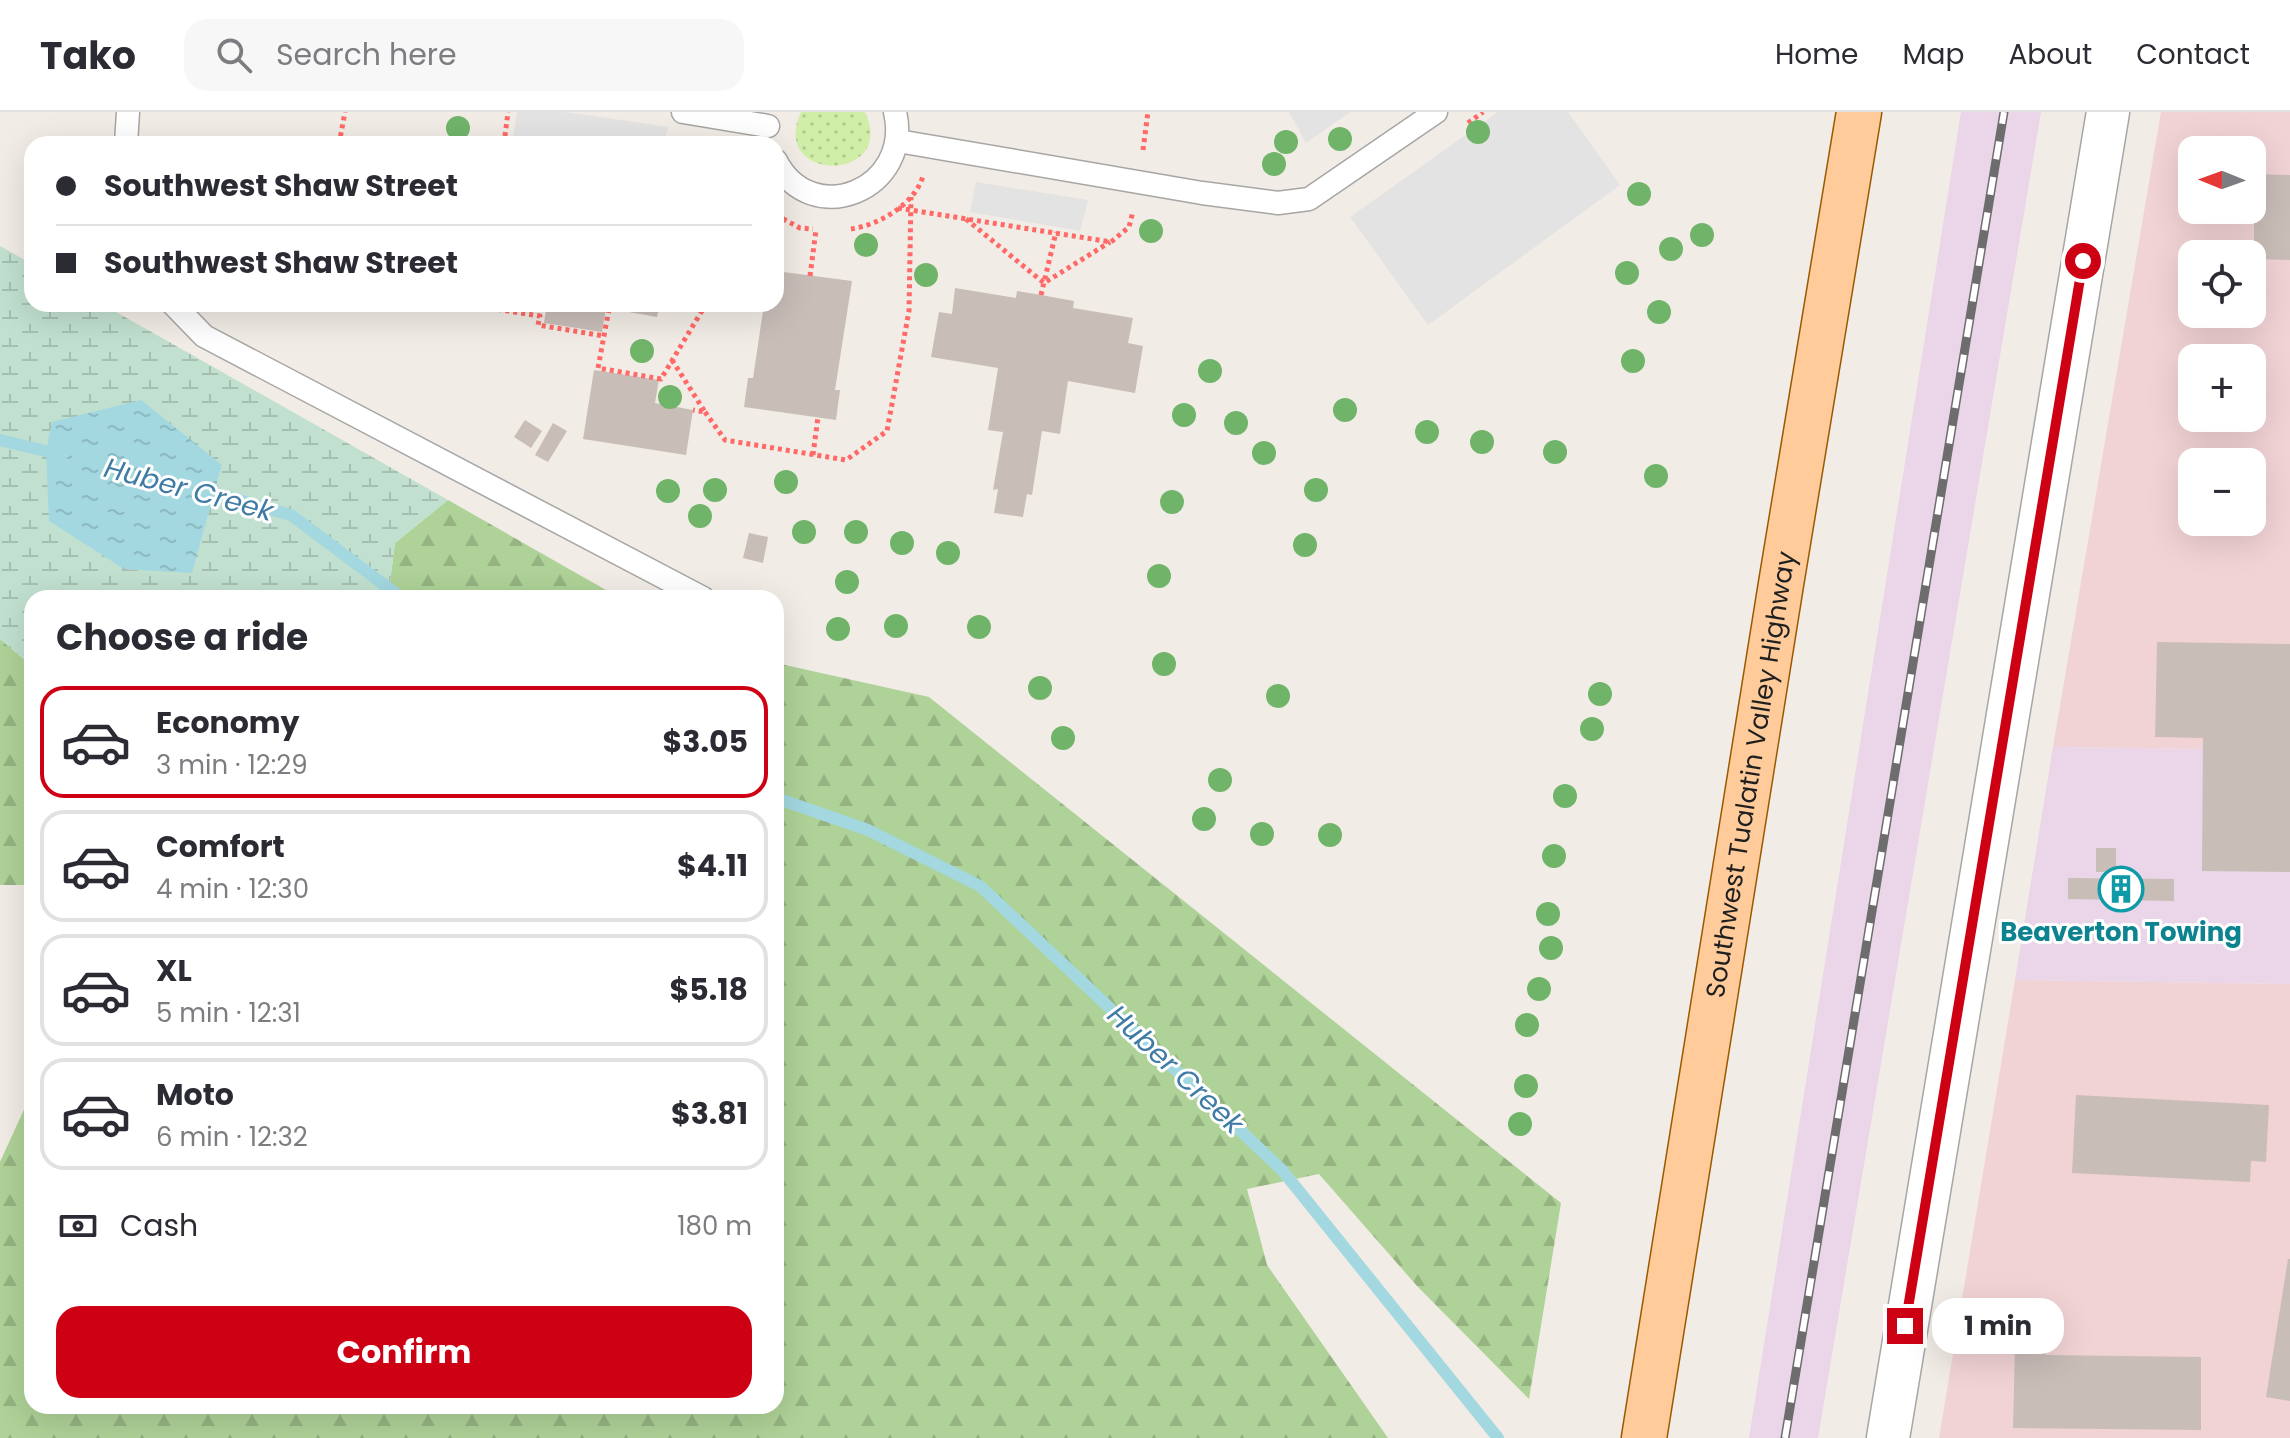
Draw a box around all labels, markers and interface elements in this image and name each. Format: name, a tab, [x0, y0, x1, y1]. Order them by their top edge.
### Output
search box	[184, 19, 744, 91]
text: Tako	[40, 29, 136, 82]
icon: search	[212, 33, 256, 77]
text: Search here	[276, 33, 457, 76]
text: Home	[1775, 35, 1858, 74]
text: Map	[1902, 35, 1964, 74]
text: About	[2008, 35, 2092, 74]
text: Contact	[2136, 35, 2250, 74]
north arrow	[2178, 136, 2266, 224]
map controls	[2178, 136, 2266, 536]
text: Southwest Shaw Street	[104, 164, 458, 207]
button: locate	[2178, 240, 2266, 328]
text: Southwest Shaw Street	[104, 241, 458, 284]
route start	[2065, 243, 2101, 279]
button: +	[2178, 344, 2266, 432]
water label: Huber Creek	[100, 448, 279, 531]
button: −	[2178, 448, 2266, 536]
street label: Southwest Tualatin Valley Highway	[1697, 548, 1804, 1000]
text: Choose a ride	[56, 612, 308, 663]
text: Economy	[156, 701, 300, 744]
icon: car	[60, 706, 132, 778]
text: $3.05	[663, 720, 748, 763]
text: 3 min · 12:29	[156, 747, 308, 783]
text: Comfort	[156, 825, 285, 868]
icon: car	[60, 830, 132, 902]
text: $4.11	[677, 844, 748, 887]
building icon: Beaverton Towing	[2097, 865, 2145, 913]
text: 4 min · 12:30	[156, 871, 309, 907]
place label: Beaverton Towing	[2000, 914, 2242, 950]
text: XL	[156, 949, 192, 992]
icon: car	[60, 954, 132, 1026]
text: $5.18	[670, 968, 748, 1011]
text: 5 min · 12:31	[156, 995, 301, 1031]
water label: Huber Creek	[1099, 996, 1254, 1144]
text: Moto	[156, 1073, 234, 1116]
icon: car	[60, 1078, 132, 1150]
text: $3.81	[671, 1092, 748, 1135]
text: 6 min · 12:32	[156, 1119, 308, 1155]
icon: cash	[56, 1204, 100, 1248]
text: Cash	[120, 1204, 198, 1247]
text: 180 m	[677, 1208, 752, 1244]
callout: 1 min	[1933, 1298, 2065, 1354]
button: Confirm	[56, 1306, 752, 1398]
route end	[1887, 1308, 1923, 1344]
text: 1 min	[1964, 1308, 2032, 1344]

